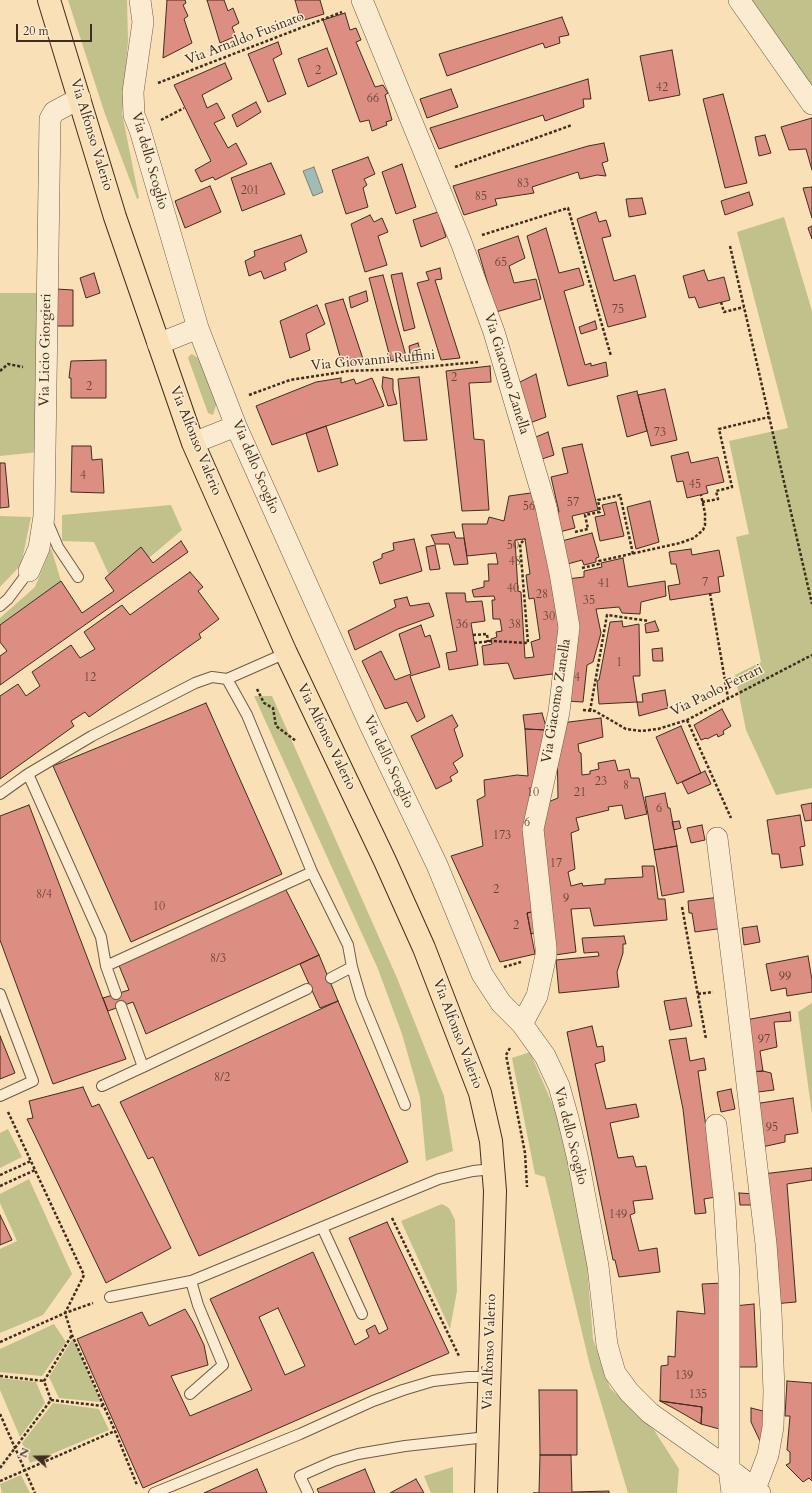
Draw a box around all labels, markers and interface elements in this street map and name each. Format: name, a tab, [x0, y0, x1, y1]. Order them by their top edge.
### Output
street label: Via Arnaldo Fusinato	[183, 9, 307, 69]
scale bar	[18, 16, 94, 42]
text: 20 m	[23, 23, 49, 39]
house number: 2	[315, 64, 321, 78]
street label: Via Alfonso Valerio	[66, 77, 116, 193]
house number: 42	[656, 81, 668, 95]
house number: 66	[367, 92, 379, 106]
street label: Via dello Scoglio	[127, 111, 171, 211]
house number: 83	[517, 177, 529, 191]
house number: 201	[241, 184, 259, 198]
house number: 85	[475, 190, 487, 204]
house number: 65	[495, 256, 507, 270]
street label: Via Licio Giorgieri	[37, 293, 55, 407]
house number: 75	[612, 303, 624, 317]
street label: Via Giacomo Zanella	[480, 311, 532, 437]
street label: Via Giovanni Ruffini	[310, 347, 436, 375]
house number: 2	[451, 371, 457, 385]
house number: 2	[86, 380, 92, 394]
street label: Via Alfonso Valerio	[165, 384, 225, 498]
street label: Via dello Scoglio	[228, 418, 282, 516]
house number: 73	[654, 426, 666, 440]
house number: 4	[80, 469, 86, 483]
house number: 45	[689, 478, 701, 492]
house number: 57	[567, 496, 579, 510]
house number: 56	[523, 500, 535, 514]
house number: 50	[507, 539, 519, 553]
house number: 48	[509, 555, 521, 569]
house number: 7	[702, 576, 708, 590]
house number: 41	[598, 577, 610, 591]
house number: 40	[507, 582, 519, 596]
house number: 28	[536, 588, 548, 602]
house number: 35	[583, 594, 595, 608]
house number: 30	[543, 610, 555, 624]
house number: 36	[456, 618, 468, 632]
house number: 38	[509, 618, 521, 632]
street label: Via Giacomo Zanella	[539, 638, 575, 764]
house number: 1	[616, 656, 622, 670]
street label: Via Paolo Ferrari	[668, 661, 766, 721]
house number: 12	[84, 671, 96, 685]
house number: 4	[574, 671, 580, 685]
street label: Via Alfonso Valerio	[293, 681, 359, 793]
street label: Via dello Scoglio	[359, 713, 417, 811]
house number: 23	[595, 775, 607, 789]
house number: 8	[623, 779, 629, 793]
house number: 10	[527, 786, 539, 800]
house number: 21	[574, 786, 586, 800]
house number: 6	[656, 802, 662, 816]
house number: 6	[524, 816, 530, 830]
house number: 173	[493, 829, 511, 843]
house number: 17	[550, 857, 562, 871]
house number: 2	[493, 883, 499, 897]
house number: 8/4	[36, 888, 52, 902]
house number: 9	[563, 892, 569, 906]
house number: 10	[153, 900, 165, 914]
house number: 2	[513, 919, 519, 933]
house number: 8/3	[210, 952, 226, 966]
house number: 99	[779, 970, 791, 984]
street label: Via Alfonso Valerio	[428, 977, 486, 1091]
house number: 97	[758, 1033, 770, 1047]
house number: 8/2	[214, 1071, 230, 1085]
street label: Via dello Scoglio	[550, 1085, 590, 1187]
house number: 95	[766, 1121, 778, 1135]
house number: 149	[609, 1208, 627, 1222]
street label: Via Alfonso Valerio	[480, 1294, 500, 1410]
house number: 139	[675, 1369, 693, 1383]
house number: 135	[689, 1388, 707, 1402]
north arrow	[16, 1437, 56, 1477]
text: N	[16, 1446, 33, 1460]

